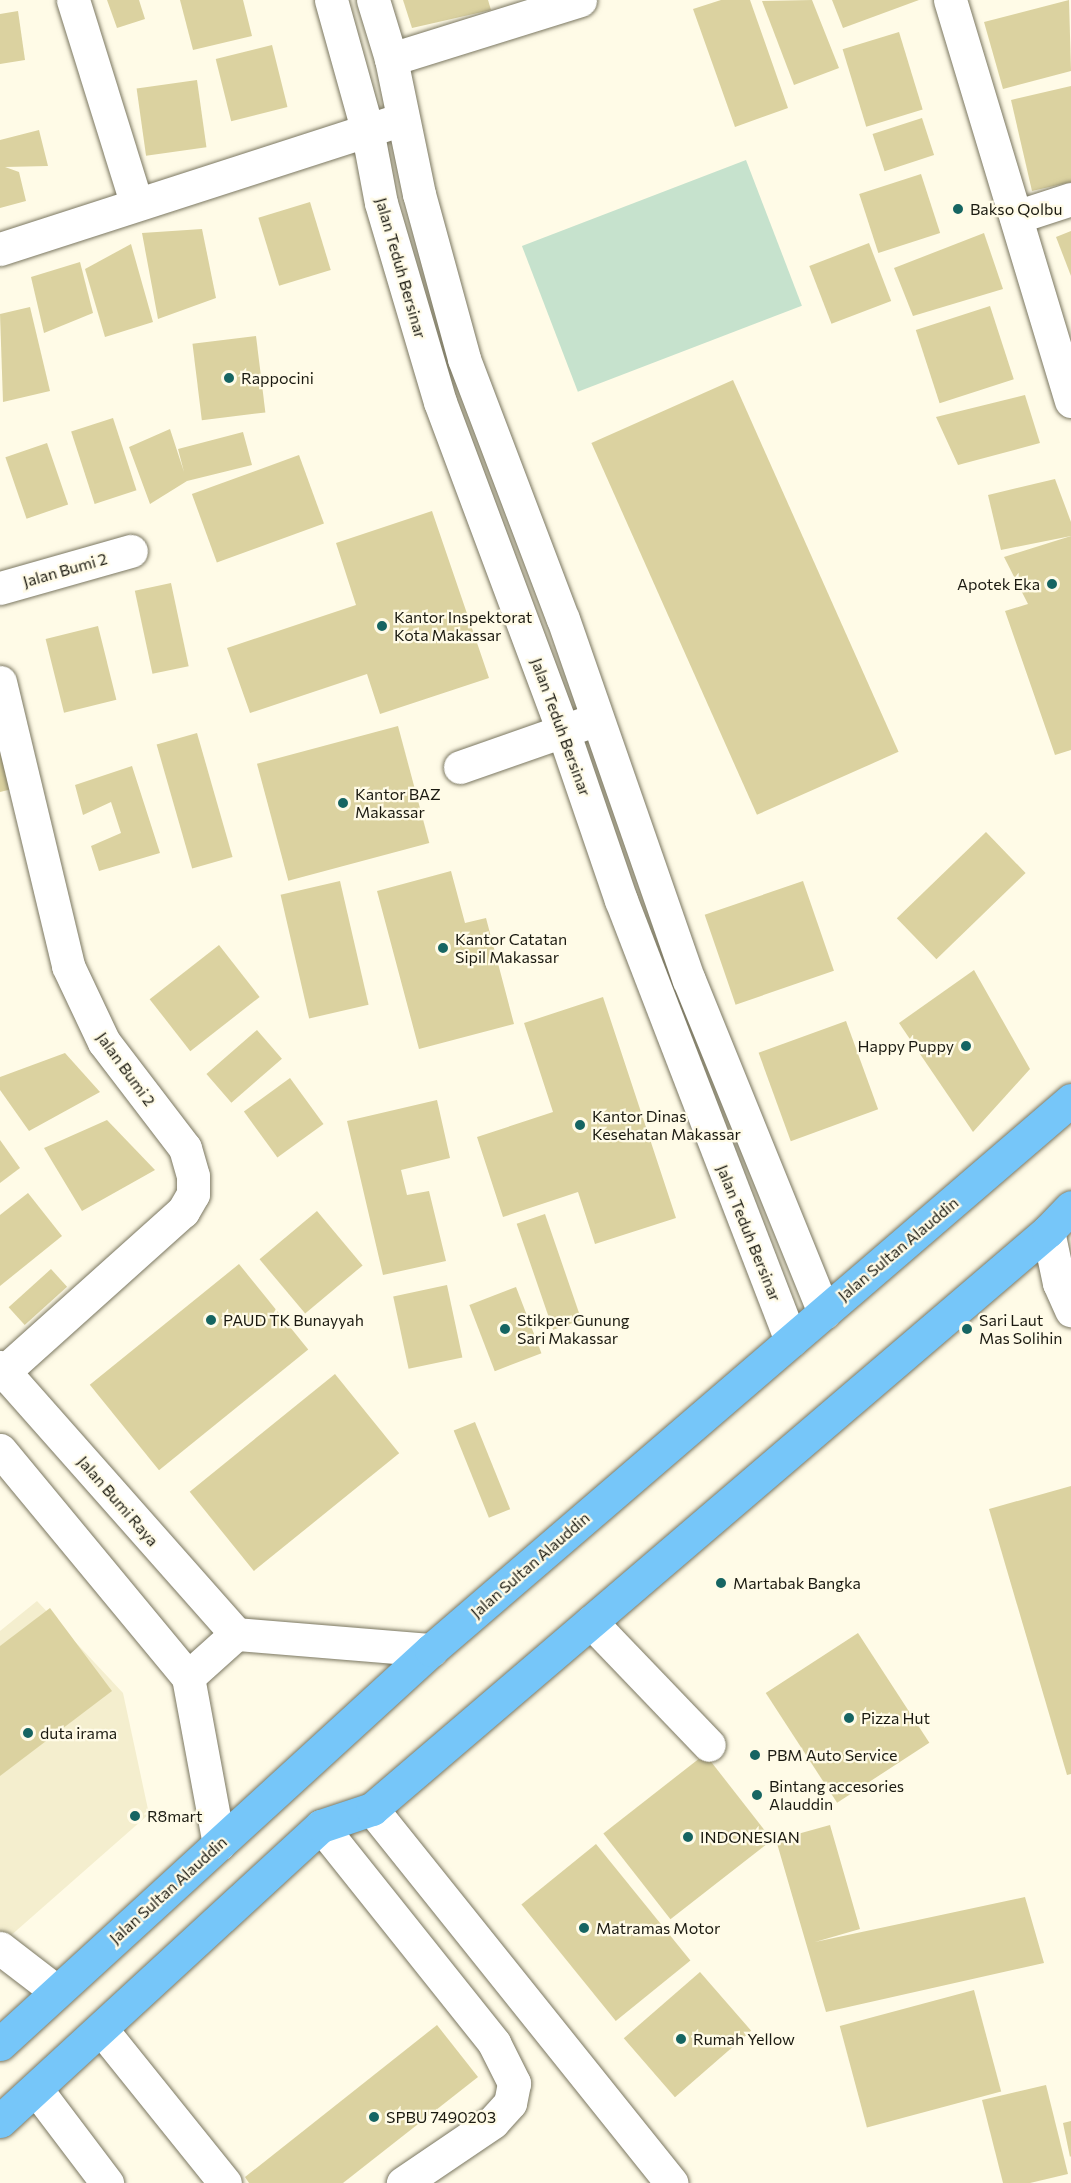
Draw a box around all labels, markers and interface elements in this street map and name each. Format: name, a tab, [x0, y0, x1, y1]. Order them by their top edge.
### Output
street label: Jalan Teduh Bersinar	[372, 195, 430, 341]
place label: Bakso Qolbu	[970, 199, 1062, 219]
marker: Bakso Qolbu	[951, 202, 965, 216]
place label: Rappocini	[241, 368, 314, 388]
marker: Rappocini	[222, 371, 236, 385]
street label: Jalan Bumi 2	[21, 549, 109, 591]
place label: Apotek Eka	[957, 574, 1040, 594]
marker: Apotek Eka	[1045, 577, 1059, 591]
place label: Kantor Inspektorat Kota Makassar	[394, 607, 532, 645]
marker: Kantor Inspektorat Kota Makassar	[375, 619, 389, 633]
street label: Jalan Teduh Bersinar	[527, 655, 595, 799]
place label: Kantor BAZ Makassar	[355, 784, 441, 822]
marker: Kantor BAZ Makassar	[336, 796, 350, 810]
place label: Kantor Catatan Sipil Makassar	[455, 929, 567, 967]
marker: Kantor Catatan Sipil Makassar	[436, 941, 450, 955]
street label: Jalan Bumi 2	[93, 1028, 159, 1110]
place label: Happy Puppy	[858, 1036, 954, 1056]
marker: Happy Puppy	[959, 1039, 973, 1053]
place label: Kantor Dinas Kesehatan Makassar	[592, 1106, 741, 1144]
marker: Kantor Dinas Kesehatan Makassar	[573, 1118, 587, 1132]
street label: Jalan Teduh Bersinar	[713, 1162, 785, 1304]
street label: Jalan Sultan Alauddin	[834, 1193, 962, 1305]
place label: PAUD TK Bunayyah	[223, 1310, 364, 1330]
place label: Stikper Gunung Sari Makassar	[517, 1310, 630, 1348]
place label: Sari Laut Mas Solihin	[979, 1310, 1062, 1348]
marker: PAUD TK Bunayyah	[204, 1313, 218, 1327]
marker: Stikper Gunung Sari Makassar	[498, 1322, 512, 1336]
marker: Sari Laut Mas Solihin	[960, 1322, 974, 1336]
street label: Jalan Bumi Raya	[74, 1452, 162, 1550]
street label: Jalan Sultan Alauddin	[467, 1508, 593, 1622]
place label: Martabak Bangka	[733, 1573, 861, 1593]
marker: Martabak Bangka	[714, 1576, 728, 1590]
place label: Pizza Hut	[861, 1708, 930, 1728]
marker: Pizza Hut	[842, 1711, 856, 1725]
place label: duta irama	[40, 1723, 117, 1743]
marker: duta irama	[21, 1726, 35, 1740]
place label: PBM Auto Service	[767, 1745, 898, 1765]
marker: PBM Auto Service	[748, 1748, 762, 1762]
place label: Bintang accesories Alauddin	[769, 1776, 904, 1814]
marker: Bintang accesories Alauddin	[750, 1788, 764, 1802]
place label: R8mart	[147, 1806, 202, 1826]
marker: R8mart	[128, 1809, 142, 1823]
place label: INDONESIAN	[700, 1827, 800, 1847]
marker: INDONESIAN	[681, 1830, 695, 1844]
street label: Jalan Sultan Alauddin	[105, 1832, 231, 1948]
place label: Matramas Motor	[596, 1918, 720, 1938]
marker: Matramas Motor	[577, 1921, 591, 1935]
place label: Rumah Yellow	[693, 2029, 795, 2049]
marker: Rumah Yellow	[674, 2032, 688, 2046]
place label: SPBU 7490203	[386, 2107, 496, 2127]
marker: SPBU 7490203	[367, 2110, 381, 2124]

